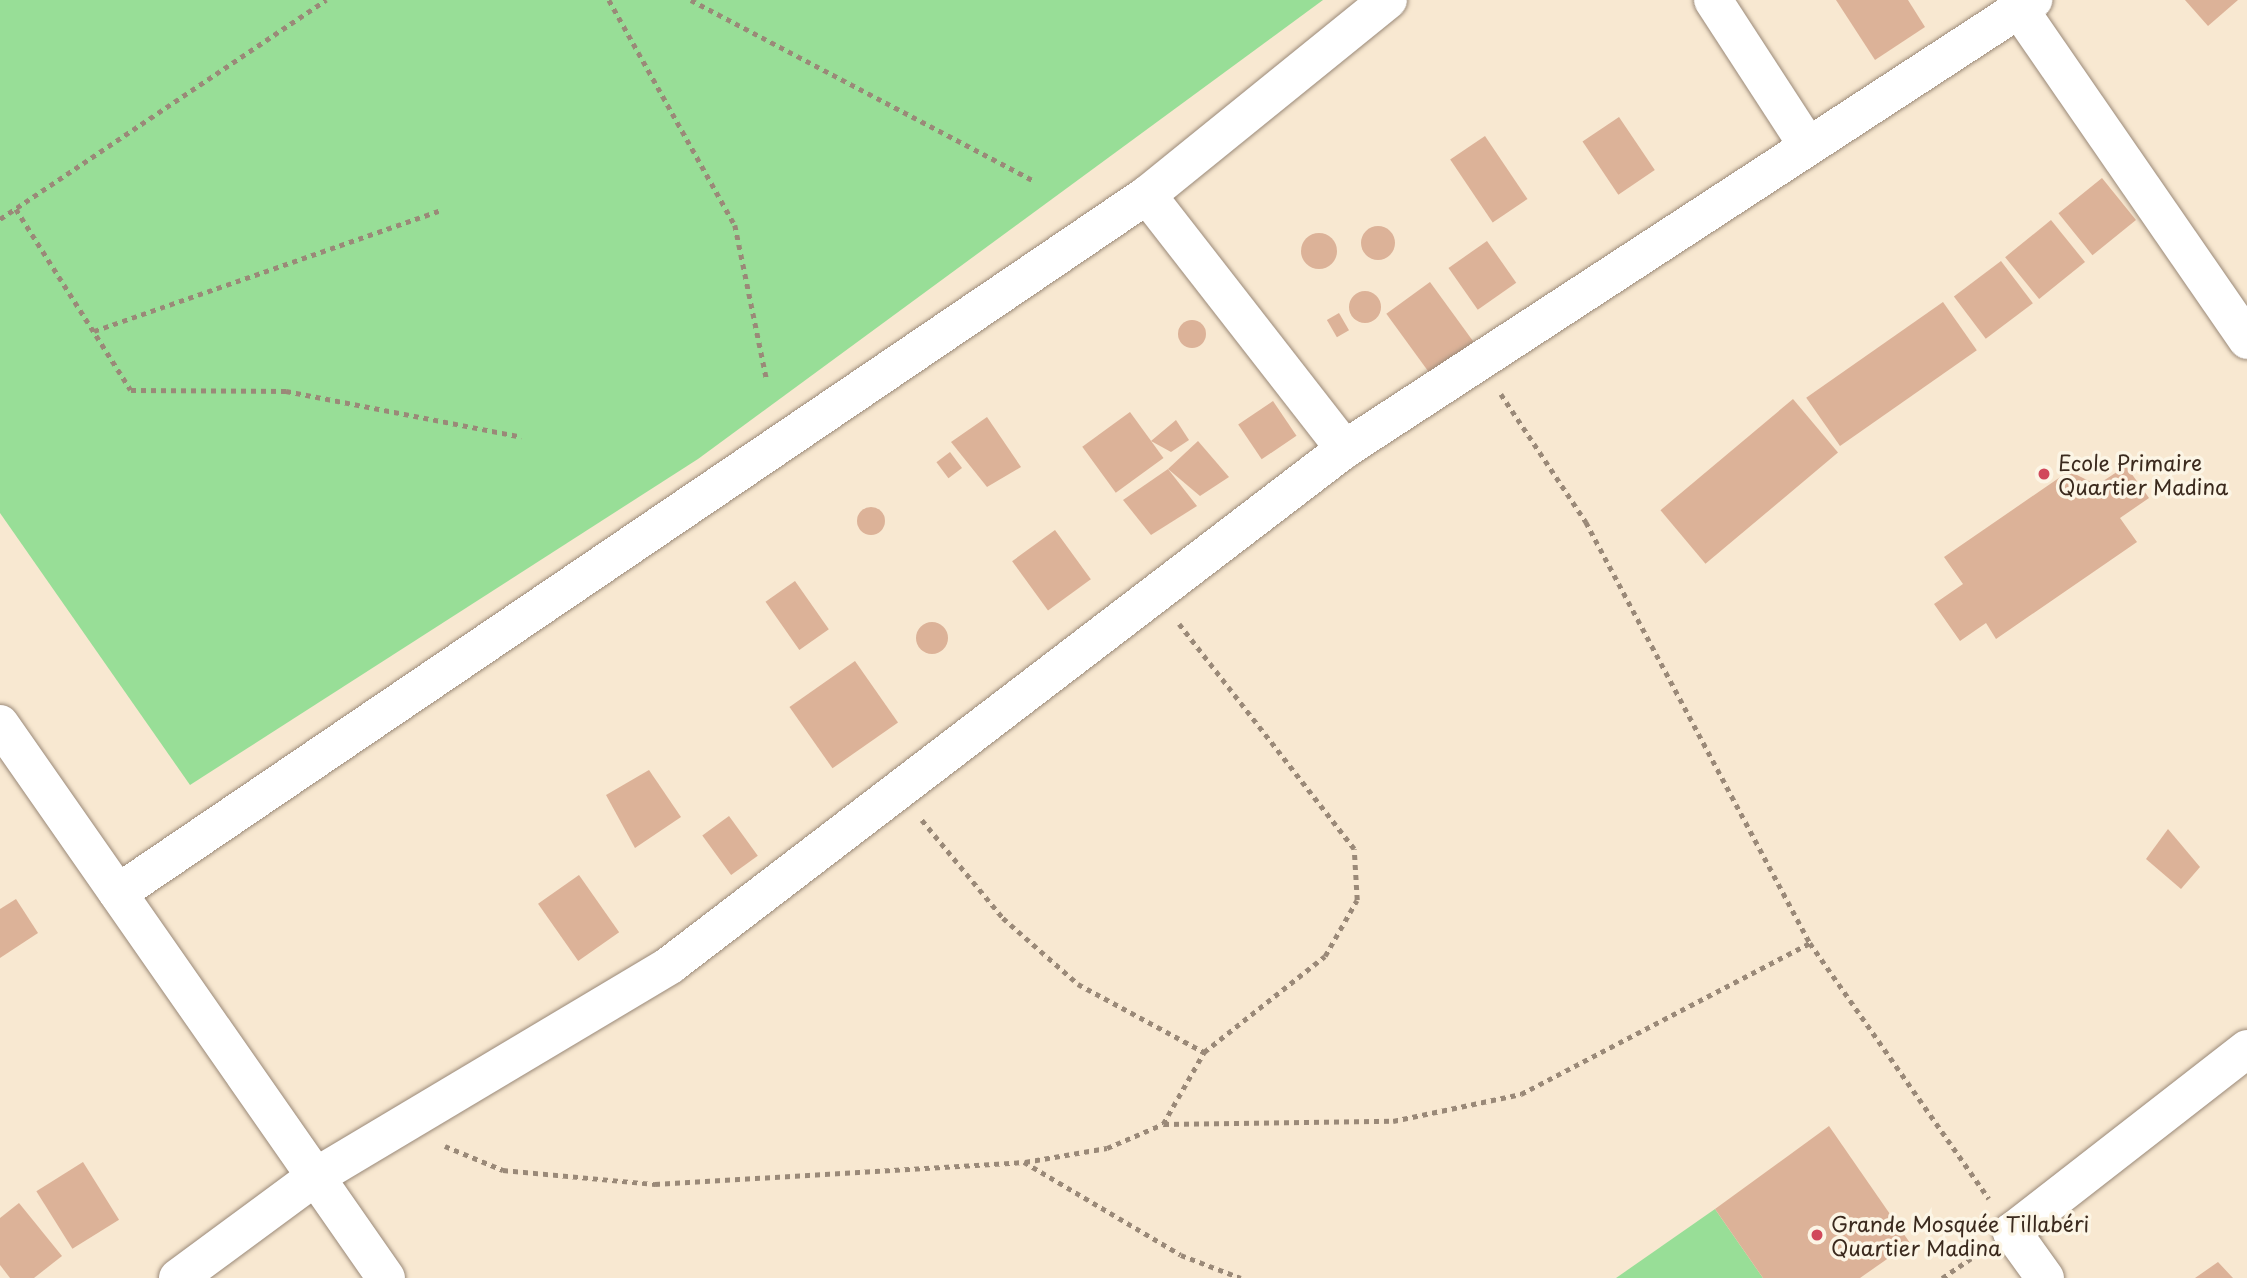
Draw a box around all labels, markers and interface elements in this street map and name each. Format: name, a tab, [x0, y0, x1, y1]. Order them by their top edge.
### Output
place label: Ecole Primaire Quartier Madina	[2058, 449, 2229, 499]
marker: Ecole Primaire Quartier Madina	[2036, 466, 2052, 482]
place label: Grande Mosquée Tillabéri Quartier Madina	[1831, 1210, 2090, 1260]
marker: Grande Mosquée Tillabéri Quartier Madina	[1809, 1227, 1825, 1243]

